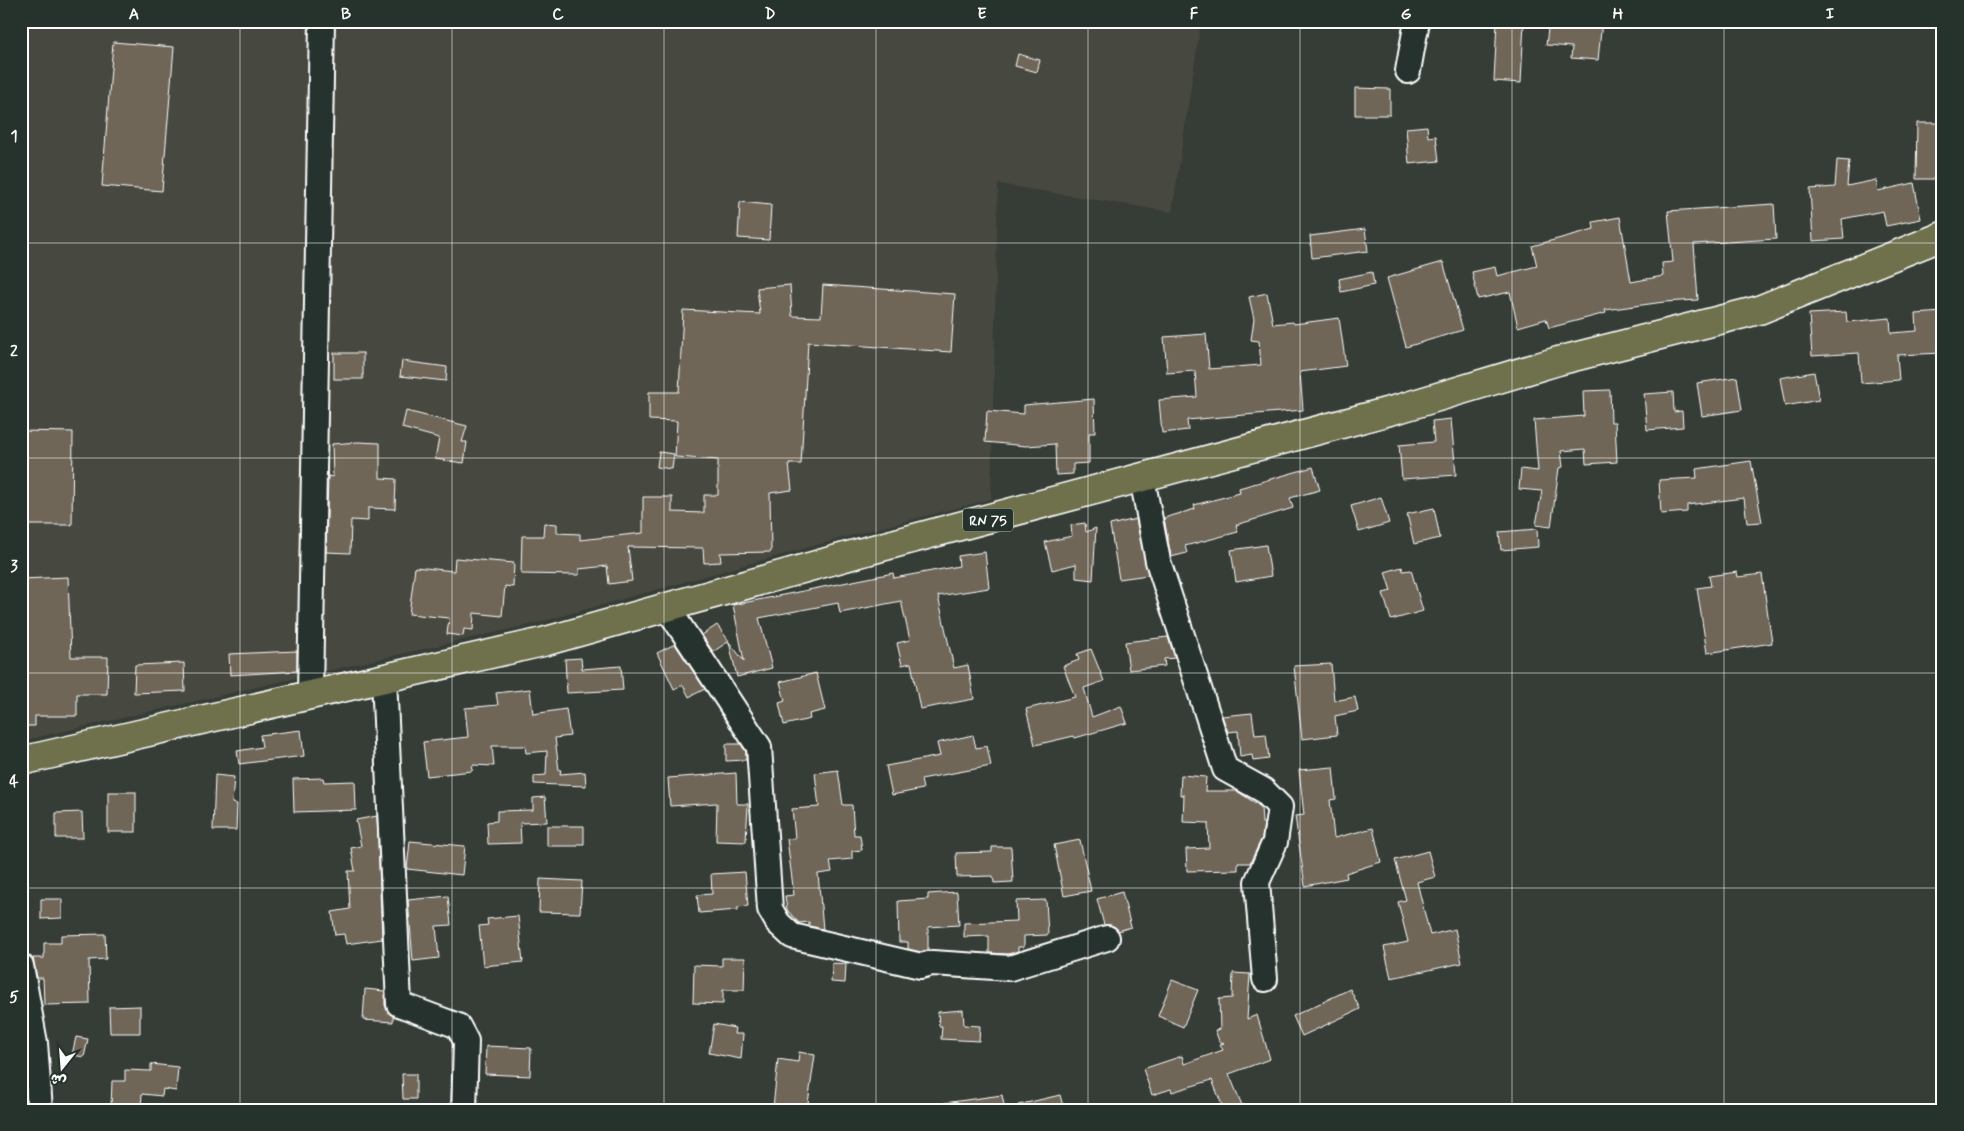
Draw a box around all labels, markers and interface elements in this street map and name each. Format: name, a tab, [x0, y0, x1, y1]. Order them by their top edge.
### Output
text: A	[129, 4, 139, 25]
text: B	[341, 4, 351, 25]
text: C	[552, 4, 564, 25]
text: D	[764, 4, 776, 25]
text: E	[977, 4, 987, 25]
text: F	[1190, 4, 1199, 25]
text: G	[1401, 4, 1412, 25]
text: H	[1613, 4, 1624, 25]
text: I	[1826, 4, 1835, 25]
text: 1	[10, 126, 18, 147]
text: 2	[10, 341, 18, 362]
road number: RN 75	[963, 508, 1013, 532]
text: 3	[10, 556, 18, 577]
text: 4	[9, 771, 19, 792]
text: 5	[9, 987, 19, 1008]
north arrow	[38, 1044, 88, 1094]
text: ش	[48, 1069, 68, 1090]

